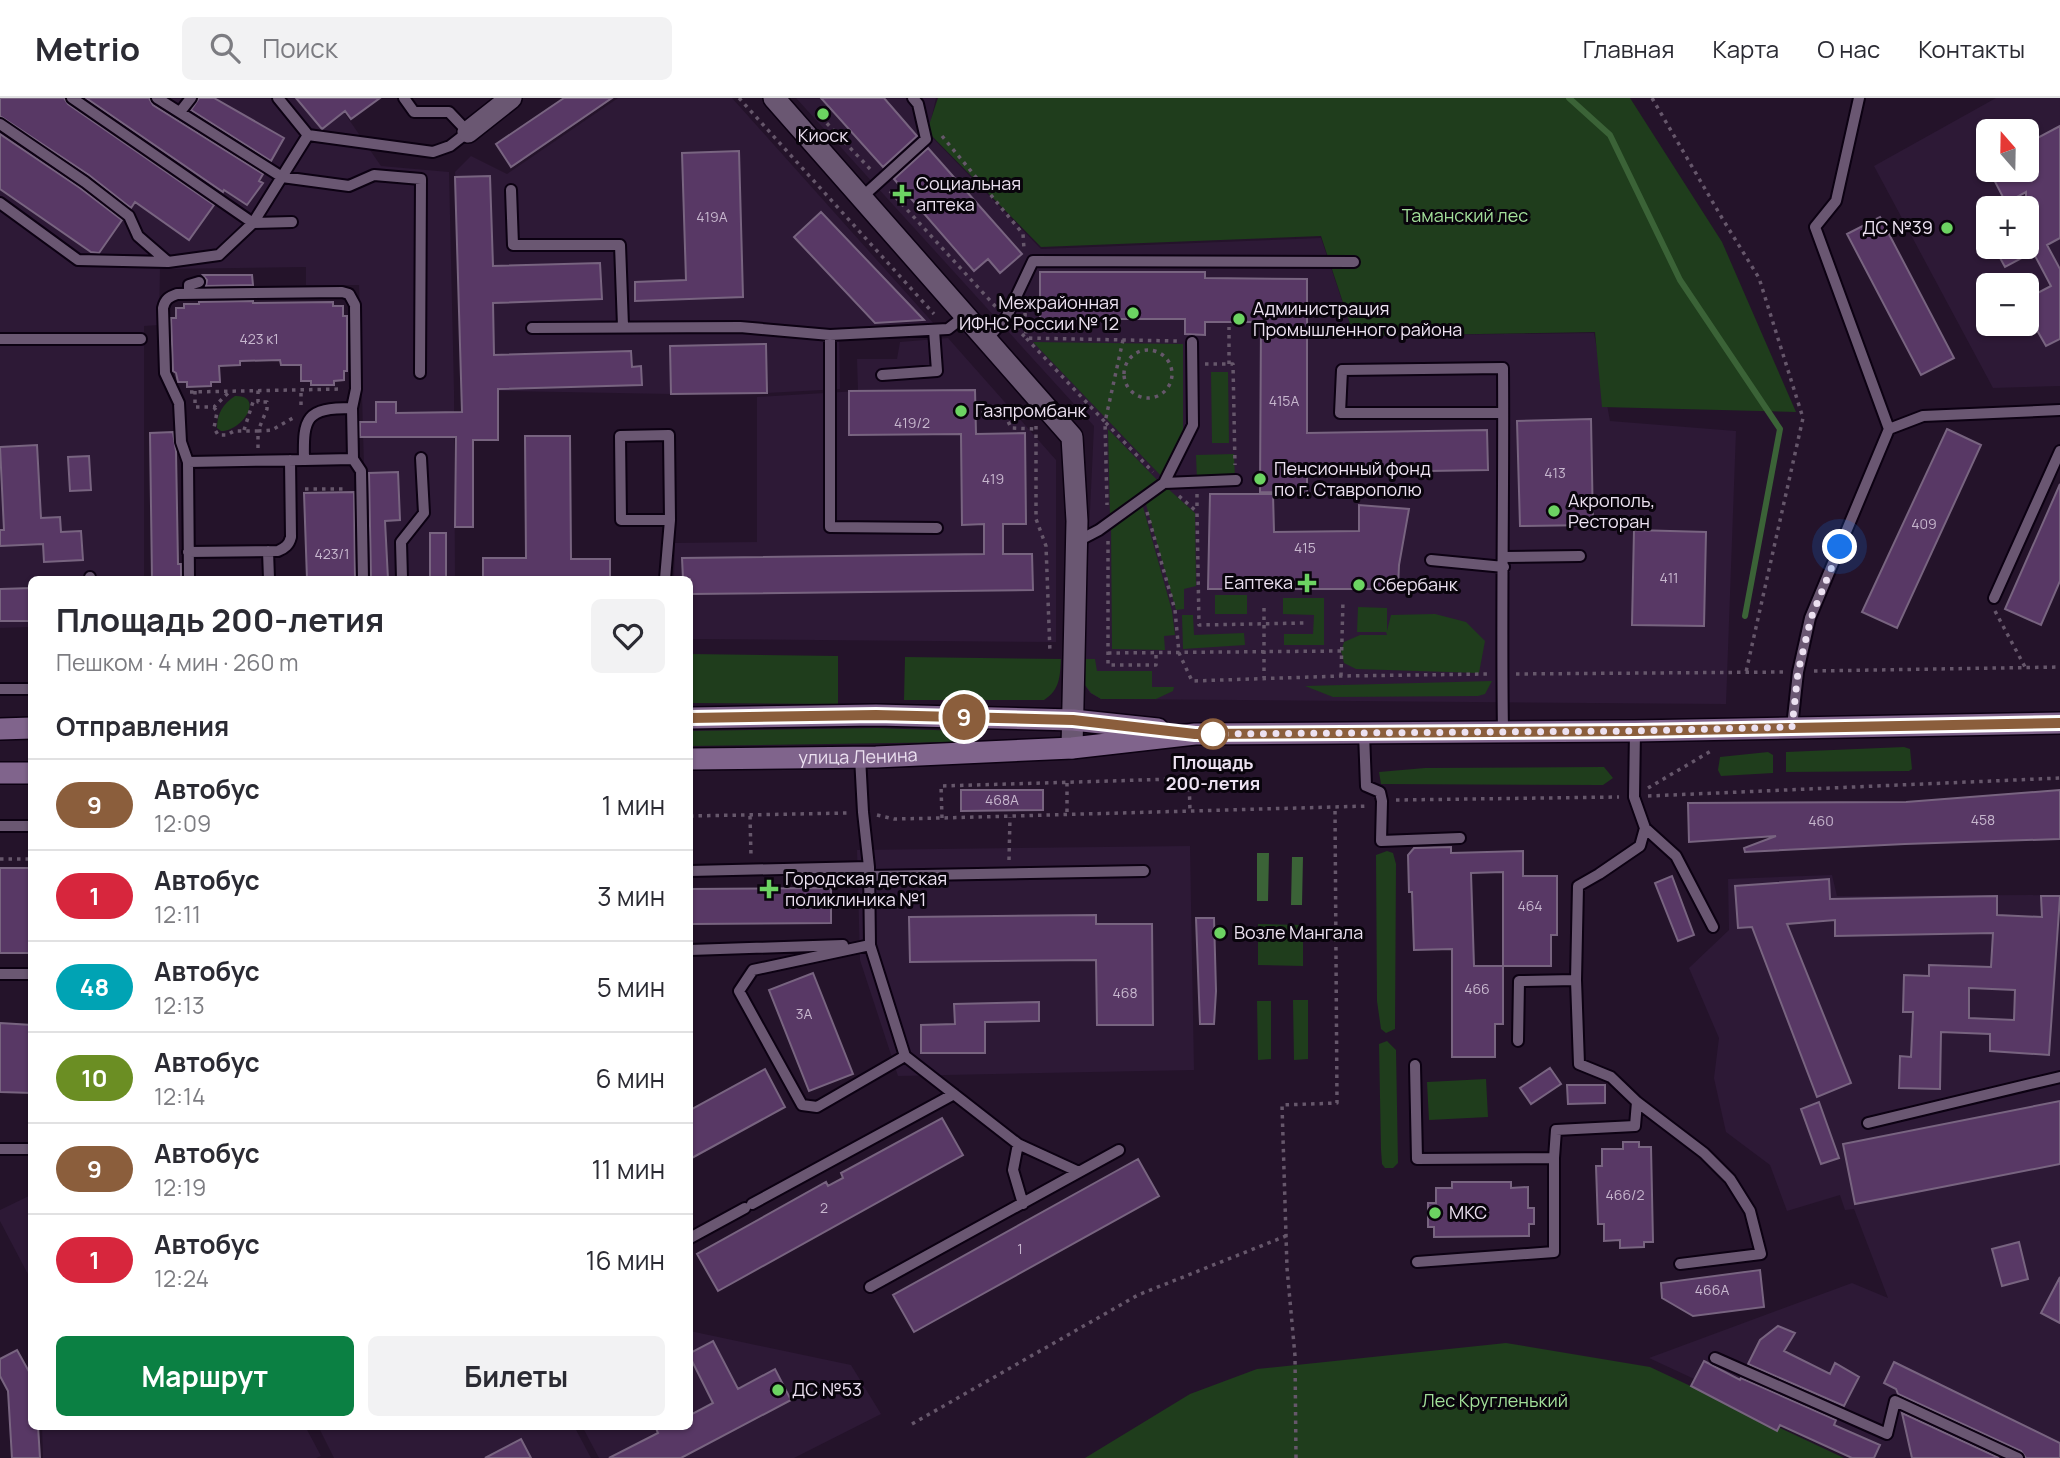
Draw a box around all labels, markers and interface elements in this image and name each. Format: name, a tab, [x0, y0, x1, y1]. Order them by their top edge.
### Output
search box	[182, 17, 672, 80]
text: Metrio	[35, 26, 140, 71]
icon: search	[206, 29, 244, 67]
text: Поиск	[262, 30, 338, 66]
text: Главная	[1583, 32, 1674, 65]
text: Карта	[1712, 32, 1779, 65]
text: О нас	[1817, 32, 1880, 65]
text: Контакты	[1918, 32, 2025, 65]
marker: Киоск	[815, 106, 831, 122]
north arrow	[1976, 119, 2039, 182]
map controls	[1976, 119, 2039, 336]
place label: Киоск	[798, 123, 849, 147]
place label: Социальная аптека	[916, 171, 1021, 216]
marker: Социальная аптека	[894, 186, 910, 202]
button: +	[1976, 196, 2039, 259]
park label: Таманский лес	[1402, 203, 1528, 227]
house number: 419А	[696, 207, 728, 226]
place label: ДС №39	[1862, 215, 1933, 239]
marker: ДС №39	[1939, 220, 1955, 236]
button: −	[1976, 273, 2039, 336]
place label: Межрайонная ИФНС России № 12	[959, 290, 1119, 335]
place label: Администрация Промышленного района	[1253, 296, 1462, 341]
marker: Межрайонная ИФНС России № 12	[1125, 305, 1141, 321]
marker: Администрация Промышленного района	[1231, 311, 1247, 327]
house number: 423 к1	[239, 329, 279, 348]
house number: 415А	[1269, 391, 1299, 410]
place label: Газпромбанк	[975, 398, 1088, 422]
marker: Газпромбанк	[953, 403, 969, 419]
house number: 419/2	[894, 413, 930, 432]
place label: Пенсионный фонд по г. Ставрополю	[1274, 456, 1431, 501]
house number: 413	[1544, 463, 1566, 482]
house number: 419	[982, 469, 1004, 488]
marker: Пенсионный фонд по г. Ставрополю	[1252, 471, 1268, 487]
place label: Акрополь, Ресторан	[1568, 488, 1655, 533]
marker: Акрополь, Ресторан	[1546, 503, 1562, 519]
house number: 409	[1911, 514, 1937, 533]
your location	[1822, 529, 1857, 564]
house number: 415	[1294, 538, 1316, 557]
house number: 423/1	[315, 544, 349, 563]
house number: 411	[1659, 568, 1679, 587]
place label: Еаптека	[1224, 570, 1293, 594]
place label: Сбербанк	[1373, 572, 1459, 596]
marker: Еаптека	[1299, 575, 1315, 591]
marker: Сбербанк	[1351, 577, 1367, 593]
text: Площадь 200-летия	[56, 597, 384, 642]
button: heart	[591, 599, 665, 673]
text: Пешком · 4 мин · 260 m	[56, 646, 299, 678]
line badge: 9	[941, 694, 987, 740]
text: 9	[957, 700, 971, 733]
text: Отправления	[56, 708, 229, 744]
marker: Площадь 200-летия	[1198, 719, 1228, 749]
street label: улица Ленина	[798, 742, 918, 769]
place label: Площадь 200-летия	[1166, 750, 1260, 795]
text: Автобус	[154, 771, 260, 807]
text: 1 мин	[602, 787, 665, 823]
text: 9	[87, 788, 102, 821]
house number: 468А	[985, 790, 1019, 809]
text: 12:09	[154, 807, 211, 839]
house number: 458	[1971, 810, 1995, 829]
house number: 460	[1808, 811, 1834, 830]
text: Автобус	[154, 862, 260, 898]
place label: Городская детская поликлиника №1	[785, 866, 947, 911]
text: 3 мин	[597, 878, 665, 914]
text: 1	[89, 879, 100, 912]
marker: Городская детская поликлиника №1	[759, 879, 779, 899]
house number: 464	[1517, 896, 1543, 915]
text: 12:11	[154, 898, 201, 930]
place label: Возле Мангала	[1234, 920, 1363, 944]
marker: Возле Мангала	[1212, 925, 1228, 941]
text: Автобус	[154, 953, 260, 989]
text: 5 мин	[597, 969, 665, 1005]
text: 48	[80, 970, 109, 1003]
house number: 466	[1464, 979, 1490, 998]
house number: 468	[1112, 983, 1138, 1002]
text: 12:13	[154, 989, 205, 1021]
house number: 3А	[796, 1004, 812, 1023]
text: Автобус	[154, 1044, 260, 1080]
text: 6 мин	[596, 1060, 665, 1096]
text: 10	[81, 1061, 108, 1094]
text: 12:14	[154, 1080, 206, 1112]
text: Автобус	[154, 1135, 260, 1171]
text: 11 мин	[591, 1151, 665, 1187]
text: 9	[87, 1152, 102, 1185]
text: 12:19	[154, 1171, 206, 1203]
house number: 466/2	[1605, 1185, 1645, 1204]
house number: 2	[820, 1198, 828, 1217]
place label: МКС	[1449, 1200, 1487, 1224]
marker: МКС	[1427, 1205, 1443, 1221]
text: Автобус	[154, 1226, 260, 1262]
house number: 1	[1017, 1239, 1023, 1258]
text: 16 мин	[585, 1242, 665, 1278]
text: 1	[89, 1243, 100, 1276]
text: 12:24	[154, 1262, 209, 1294]
house number: 466А	[1695, 1280, 1729, 1299]
button: Маршрут	[56, 1336, 354, 1416]
button: Билеты	[368, 1336, 665, 1416]
place label: ДС №53	[792, 1377, 862, 1401]
marker: ДС №53	[770, 1382, 786, 1398]
park label: Лес Кругленький	[1422, 1388, 1568, 1412]

